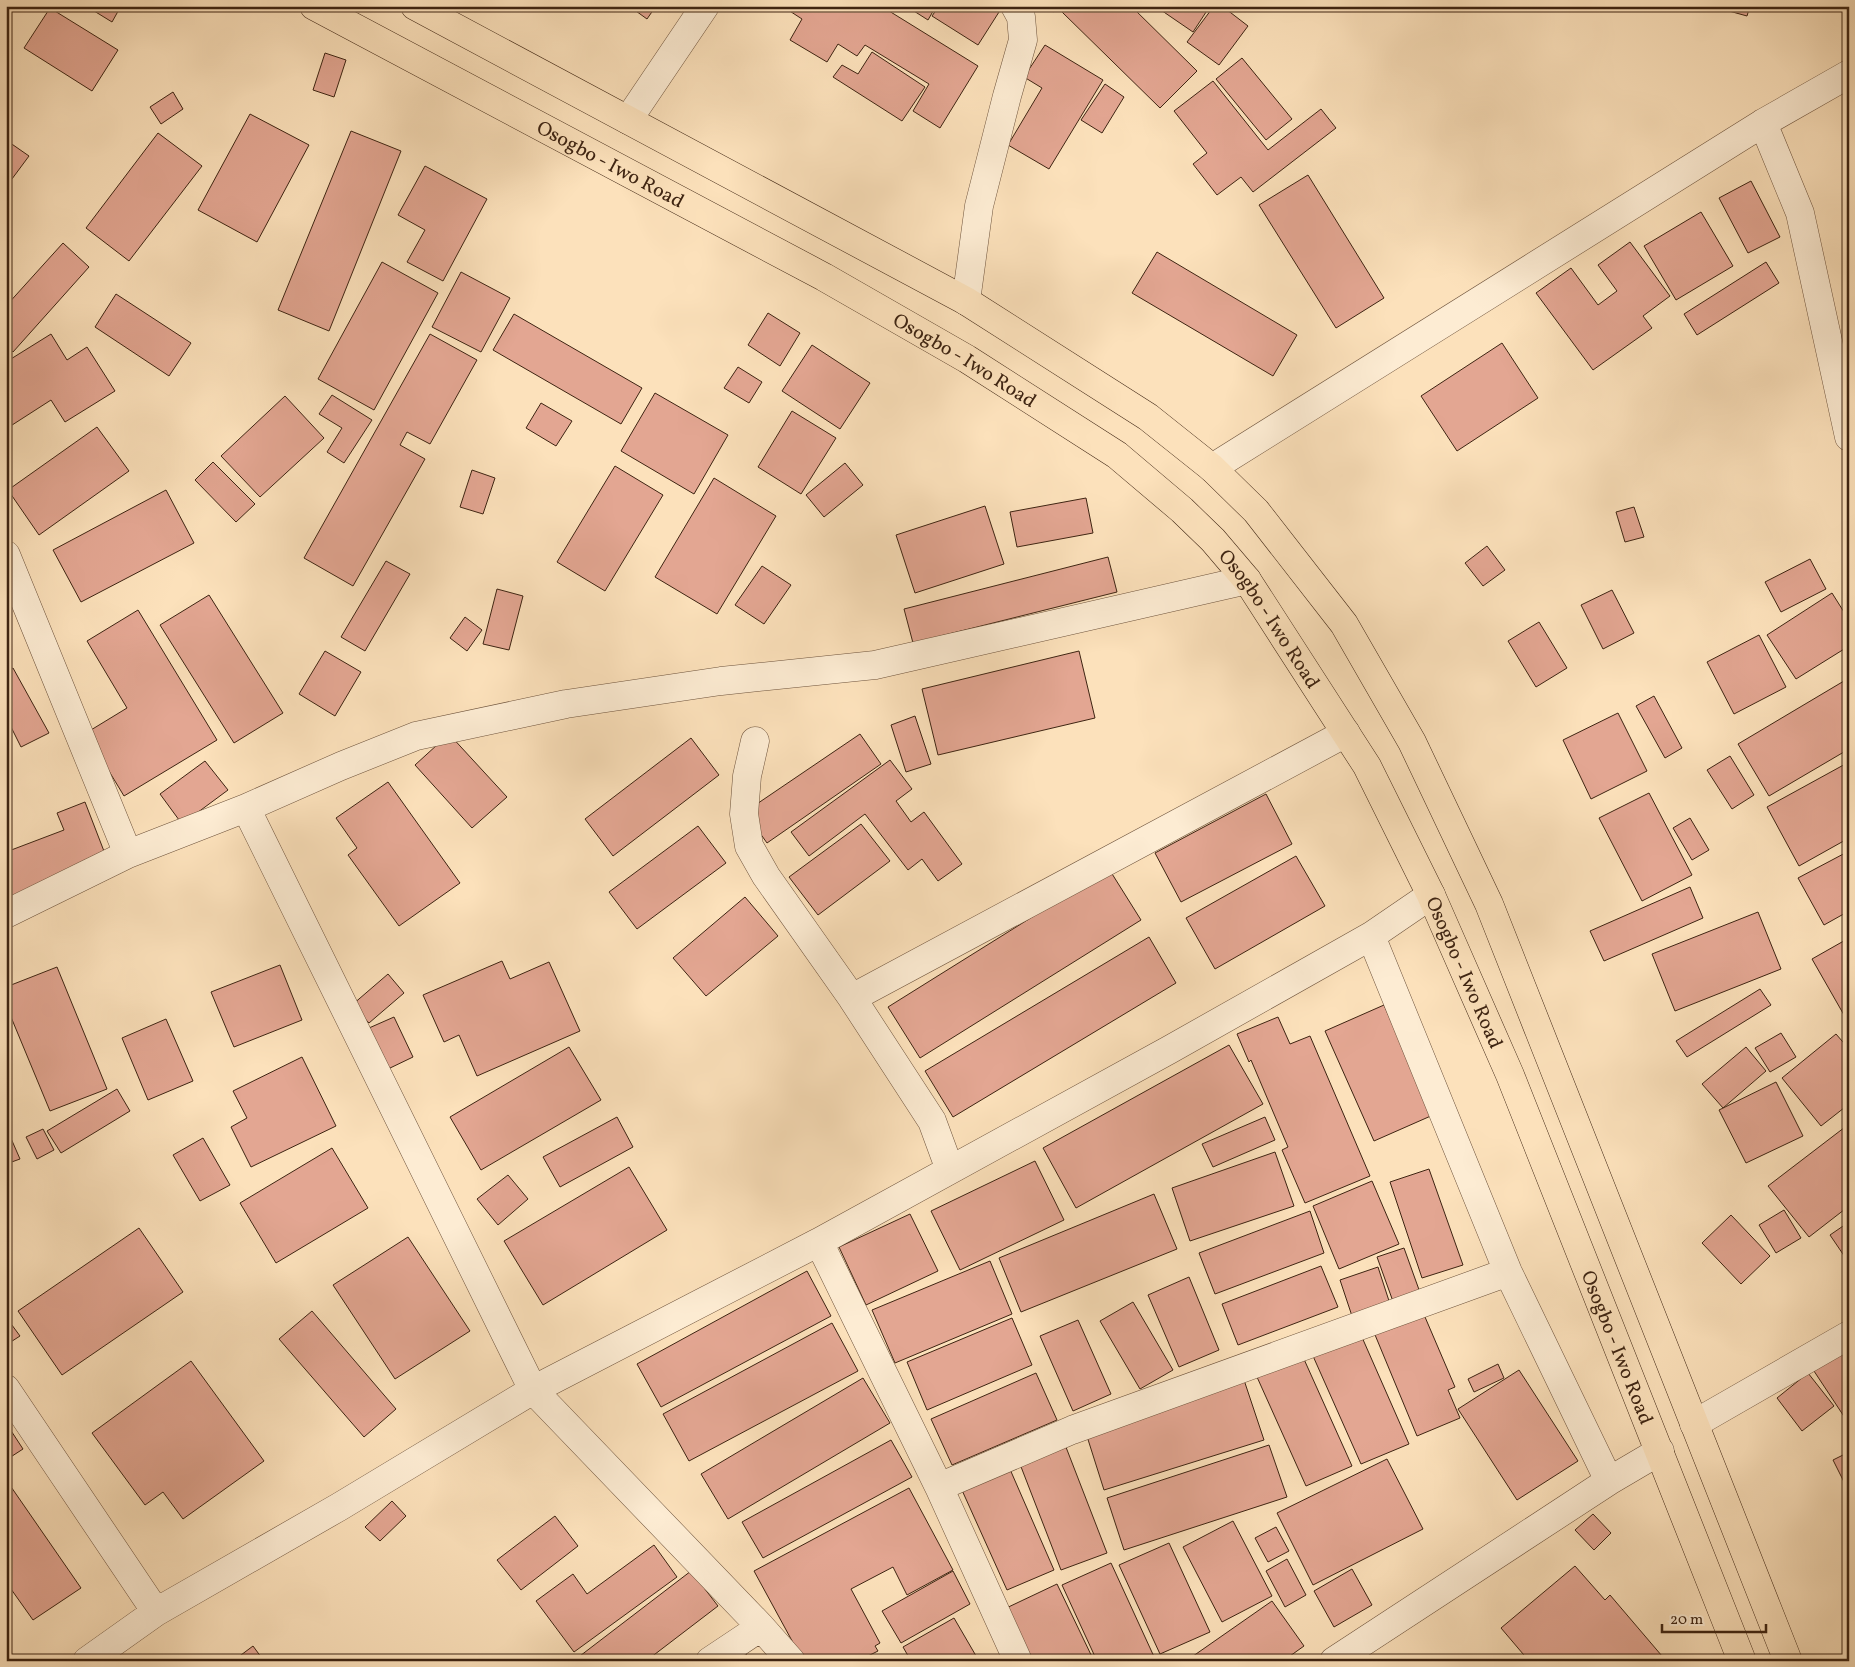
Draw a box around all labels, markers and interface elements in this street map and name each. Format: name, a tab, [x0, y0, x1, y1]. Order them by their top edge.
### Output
street label: Osogbo - Iwo Road	[531, 115, 689, 216]
street label: Osogbo - Iwo Road	[887, 307, 1041, 416]
street label: Osogbo - Iwo Road	[1211, 544, 1326, 695]
street label: Osogbo - Iwo Road	[1417, 893, 1509, 1054]
street label: Osogbo - Iwo Road	[1573, 1267, 1659, 1429]
scale bar	[1662, 1602, 1766, 1634]
text: 20 m	[1670, 1610, 1703, 1631]

